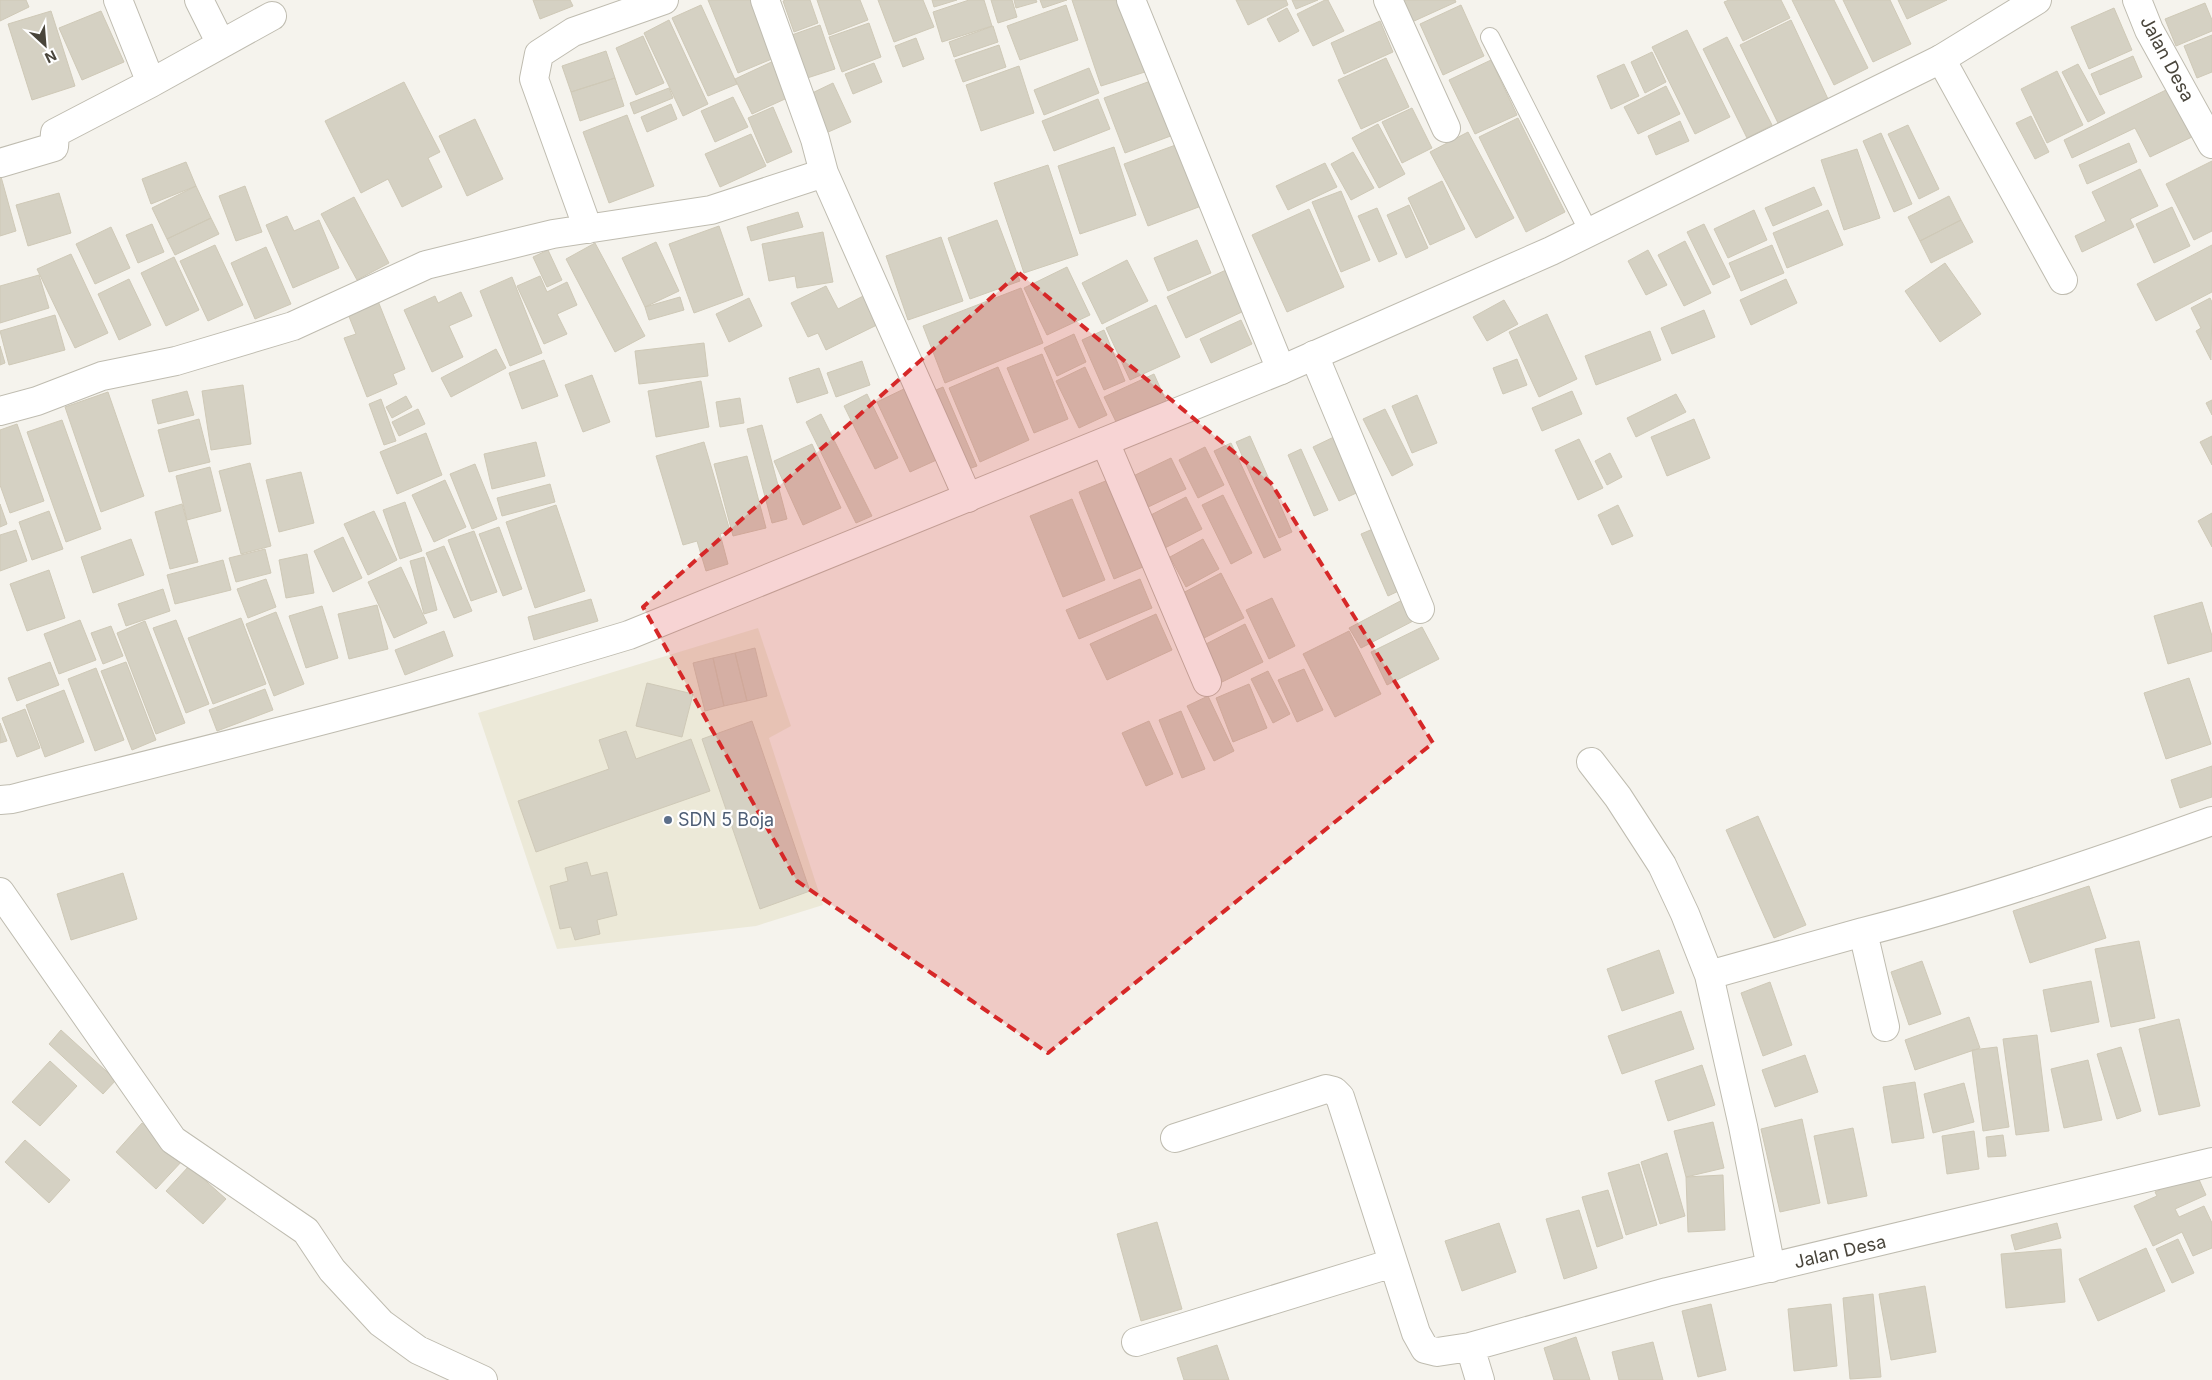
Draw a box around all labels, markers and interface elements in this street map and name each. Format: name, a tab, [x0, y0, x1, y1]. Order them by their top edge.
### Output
street label: Jalan Desa	[2136, 12, 2199, 105]
north arrow	[20, 20, 70, 70]
text: N	[42, 47, 59, 67]
place label: SDN 5 Boja	[678, 809, 774, 830]
marker: SDN 5 Boja	[662, 814, 674, 826]
street label: Jalan Desa	[1792, 1231, 1888, 1272]

